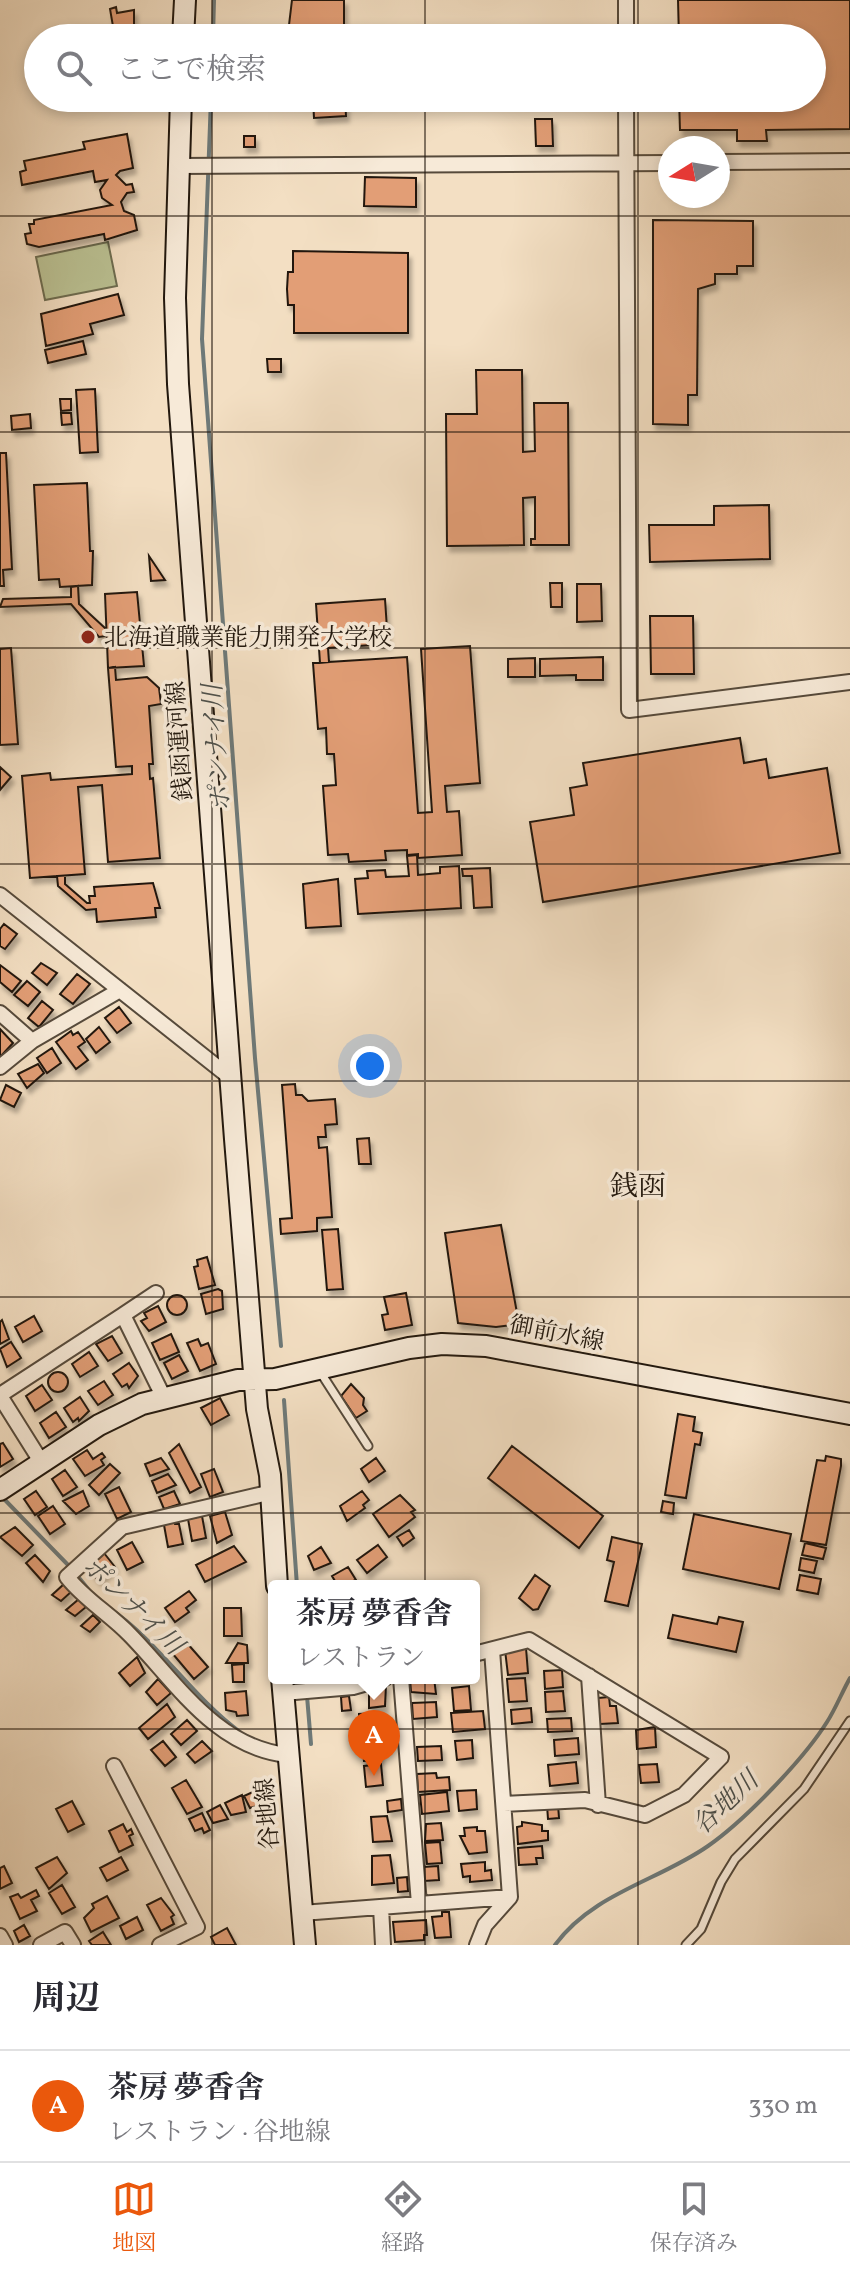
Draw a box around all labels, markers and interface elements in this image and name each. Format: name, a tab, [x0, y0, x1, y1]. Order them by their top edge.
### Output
search box	[24, 24, 826, 112]
icon: search	[52, 46, 96, 90]
text: ここで検索	[116, 50, 266, 92]
north arrow	[658, 136, 730, 208]
place label: 北海道職業能力開発大学校	[104, 622, 392, 656]
marker: 北海道職業能力開発大学校	[79, 628, 97, 646]
street label: 銭函運河線	[160, 680, 202, 802]
water label: ポンナイ川	[195, 680, 240, 813]
your location	[350, 1046, 390, 1086]
district label: 銭函	[610, 1168, 666, 1207]
street label: 御前水線	[506, 1309, 607, 1361]
water label: ポンナイ川	[73, 1549, 192, 1666]
popup	[268, 1580, 480, 1684]
text: 茶房 夢香舎	[296, 1594, 452, 1636]
text: レストラン	[296, 1641, 425, 1677]
pin: A	[348, 1710, 400, 1776]
water label: 谷地川	[686, 1762, 769, 1843]
street label: 谷地線	[249, 1776, 289, 1851]
text: 周辺	[32, 1977, 100, 2024]
text: 茶房 夢香舎	[108, 2068, 264, 2110]
text: A	[49, 2088, 67, 2124]
text: 330 m	[748, 2088, 818, 2124]
text: レストラン · 谷地線	[108, 2115, 331, 2151]
tab: 地図	[112, 2177, 156, 2260]
tab: 経路	[381, 2177, 425, 2260]
tab: 保存済み	[650, 2177, 738, 2260]

